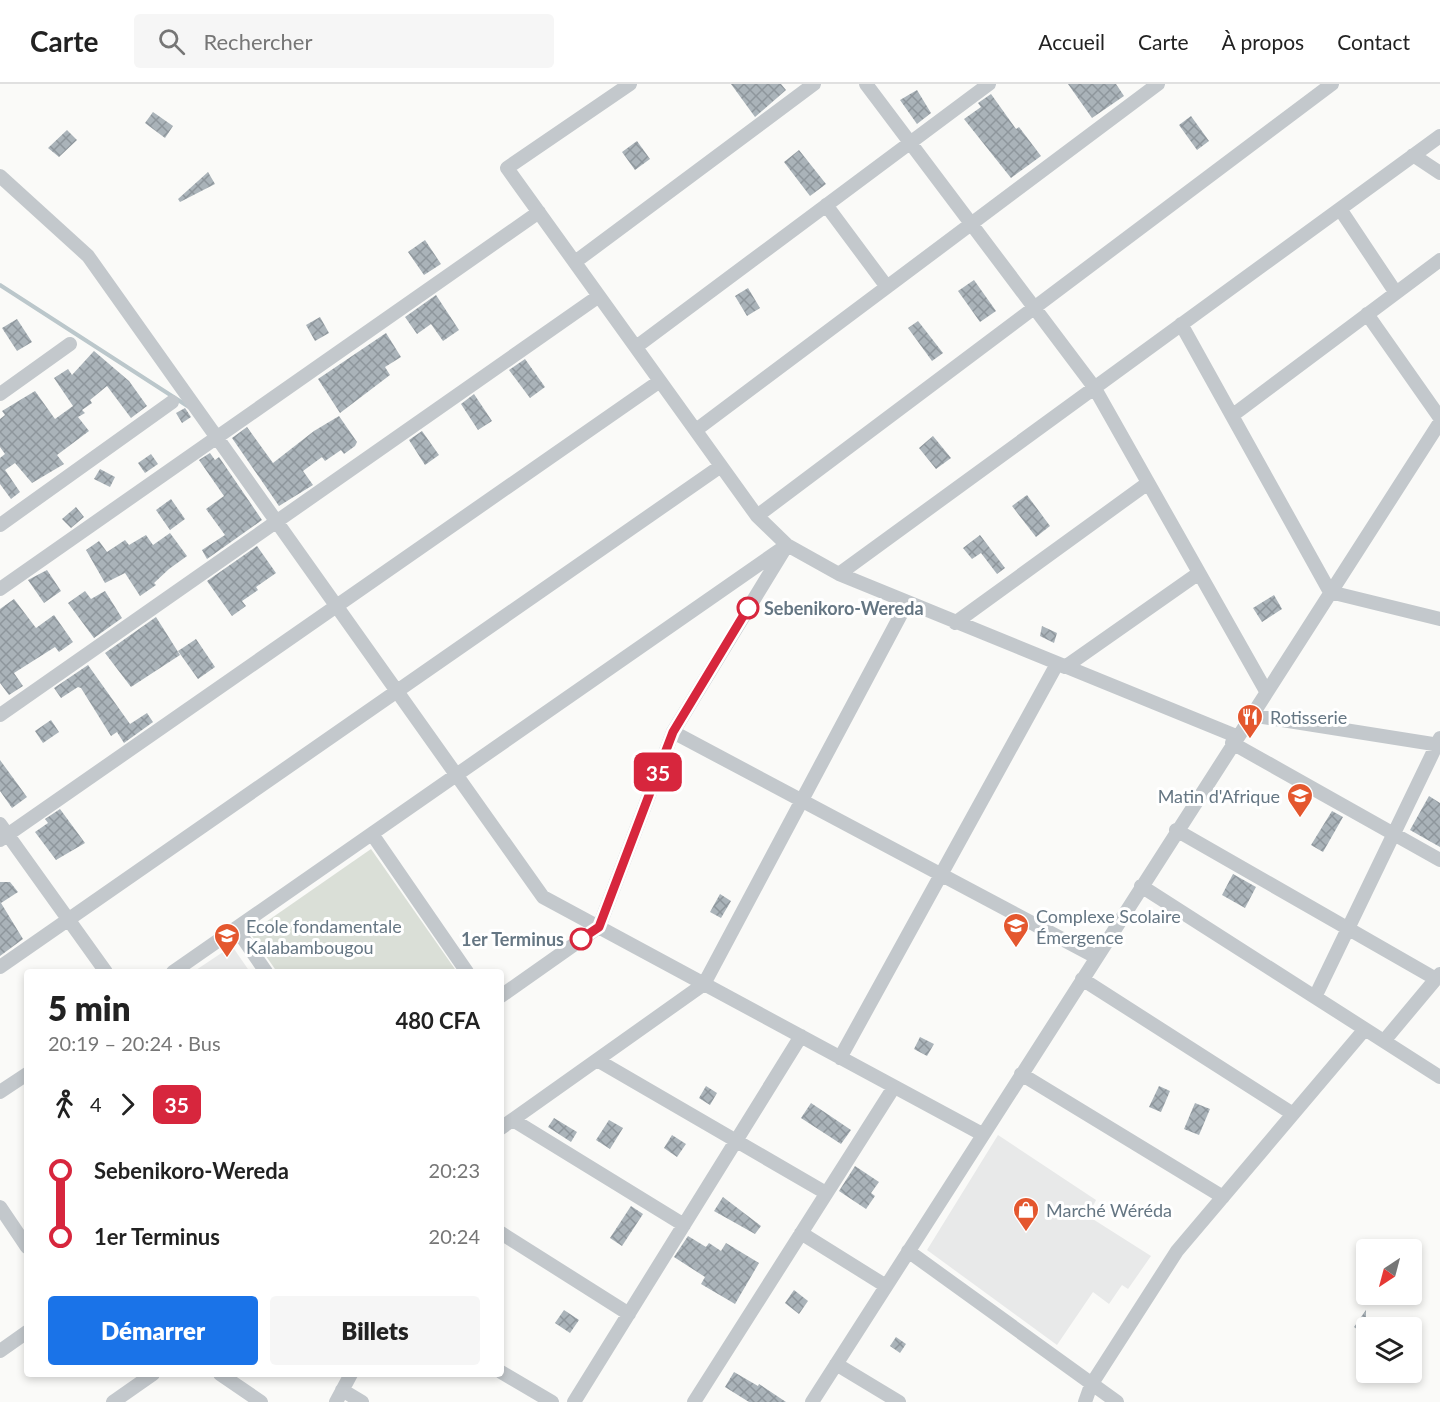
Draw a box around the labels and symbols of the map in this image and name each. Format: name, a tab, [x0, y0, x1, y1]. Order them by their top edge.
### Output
marker: Sebenikoro-Wereda	[737, 597, 759, 619]
place label: Sebenikoro-Wereda	[764, 597, 924, 619]
restaurant icon: Rotisserie	[1235, 702, 1265, 740]
place label: Rotisserie	[1270, 706, 1347, 728]
line badge: 35	[631, 752, 685, 792]
school or university icon: Matin d'Afrique	[1285, 781, 1315, 819]
place label: Matin d'Afrique	[1158, 785, 1280, 807]
place label: Complexe Scolaire Émergence	[1036, 905, 1181, 948]
school or university icon: Complexe Scolaire Émergence	[1001, 911, 1031, 949]
place label: Ecole fondamentale Kalabambougou	[246, 915, 402, 958]
school or university icon: Ecole fondamentale Kalabambougou	[212, 921, 242, 959]
place label: 1er Terminus	[461, 928, 564, 950]
marker: 1er Terminus	[570, 928, 592, 950]
shop icon: Marché Wéréda	[1011, 1195, 1041, 1233]
place label: Marché Wéréda	[1046, 1199, 1172, 1221]
north arrow	[1356, 1239, 1422, 1305]

